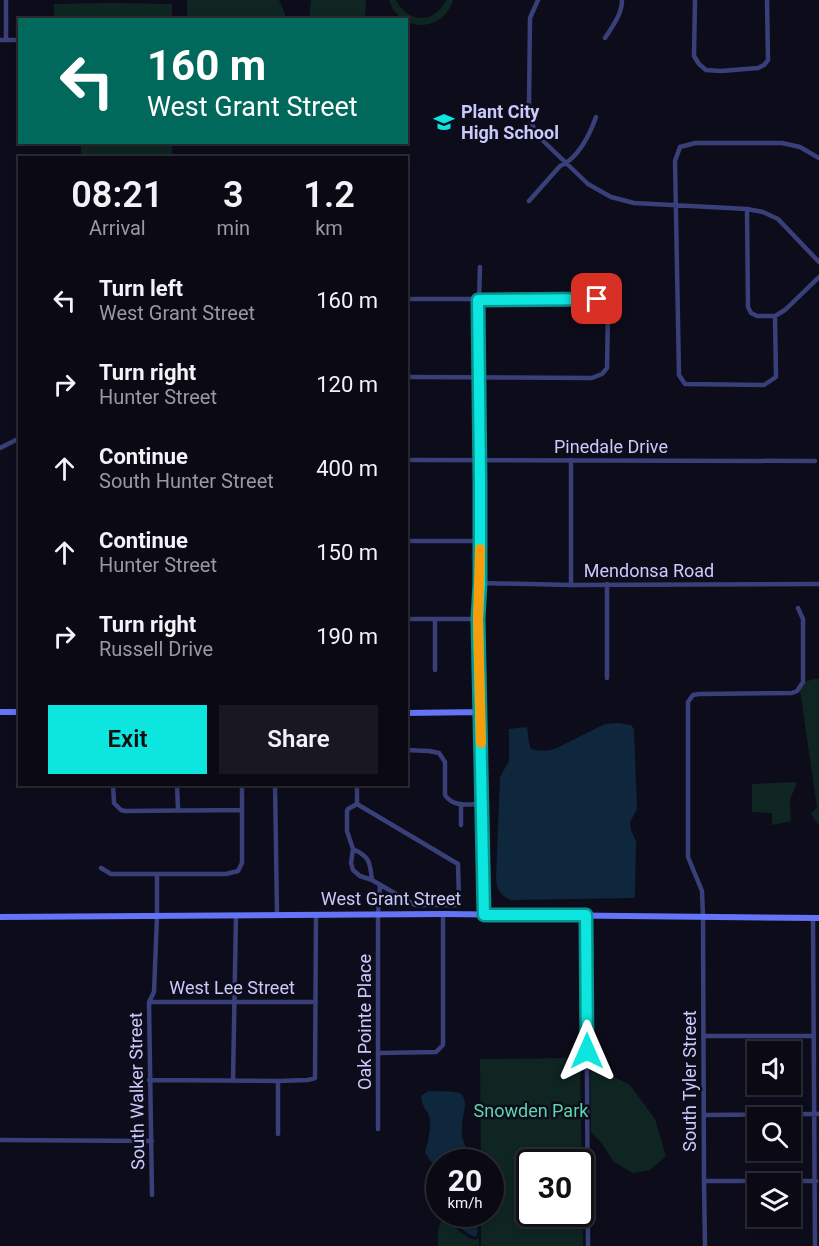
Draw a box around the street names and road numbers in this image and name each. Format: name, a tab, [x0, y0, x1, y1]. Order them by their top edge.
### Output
street label: Pinedale Drive	[554, 436, 668, 457]
street label: Mendonsa Road	[584, 560, 714, 581]
street label: West Grant Street	[321, 888, 461, 909]
street label: Oak Pointe Place	[354, 954, 375, 1090]
street label: West Lee Street	[169, 977, 295, 998]
street label: South Tyler Street	[679, 1010, 700, 1152]
street label: South Walker Street	[125, 1012, 148, 1170]

